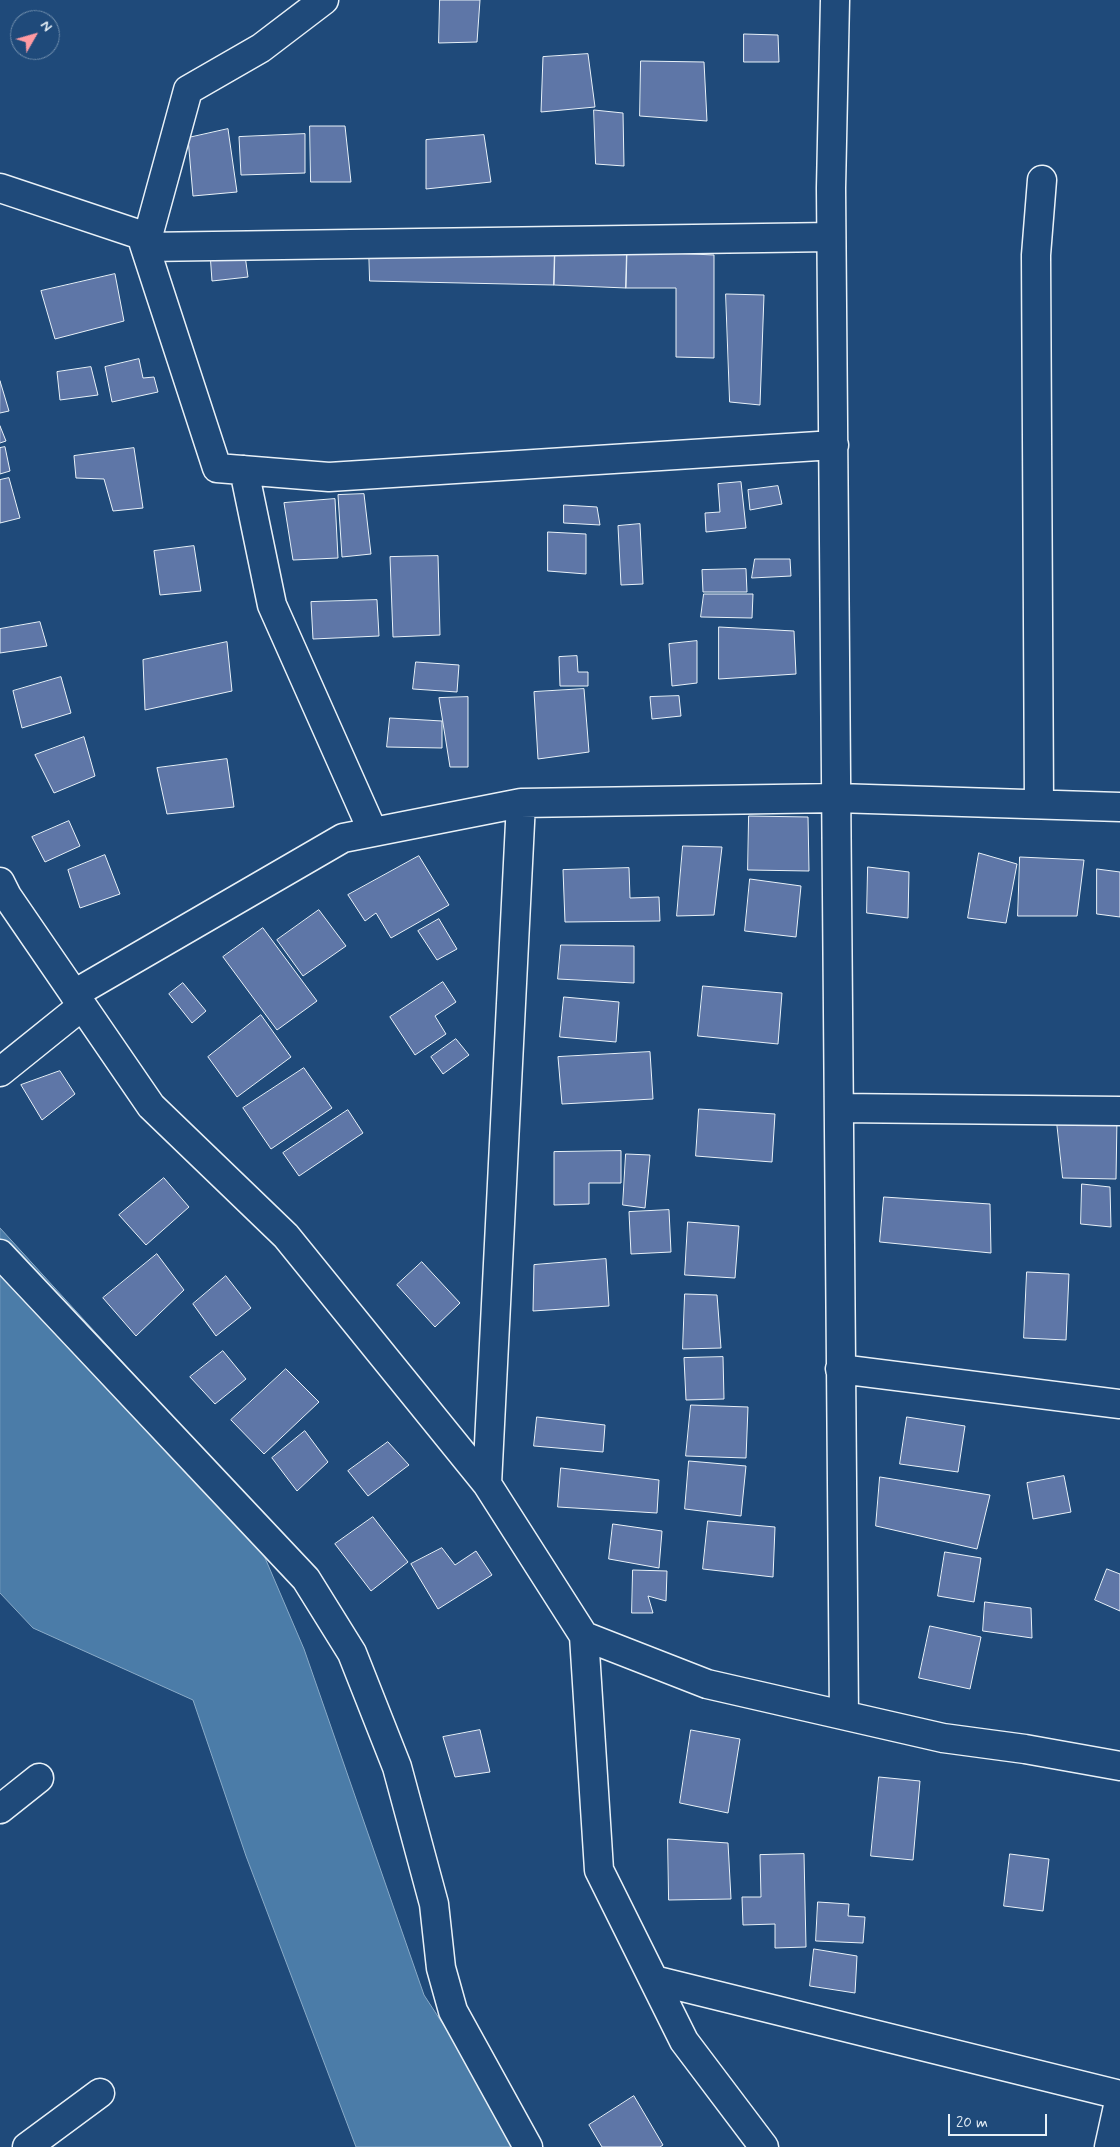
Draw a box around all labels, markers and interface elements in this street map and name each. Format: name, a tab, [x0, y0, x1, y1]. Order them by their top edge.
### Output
north arrow	[10, 10, 60, 60]
text: N	[36, 17, 56, 36]
scale bar	[950, 2104, 1049, 2136]
text: 20 m	[956, 2113, 988, 2133]

